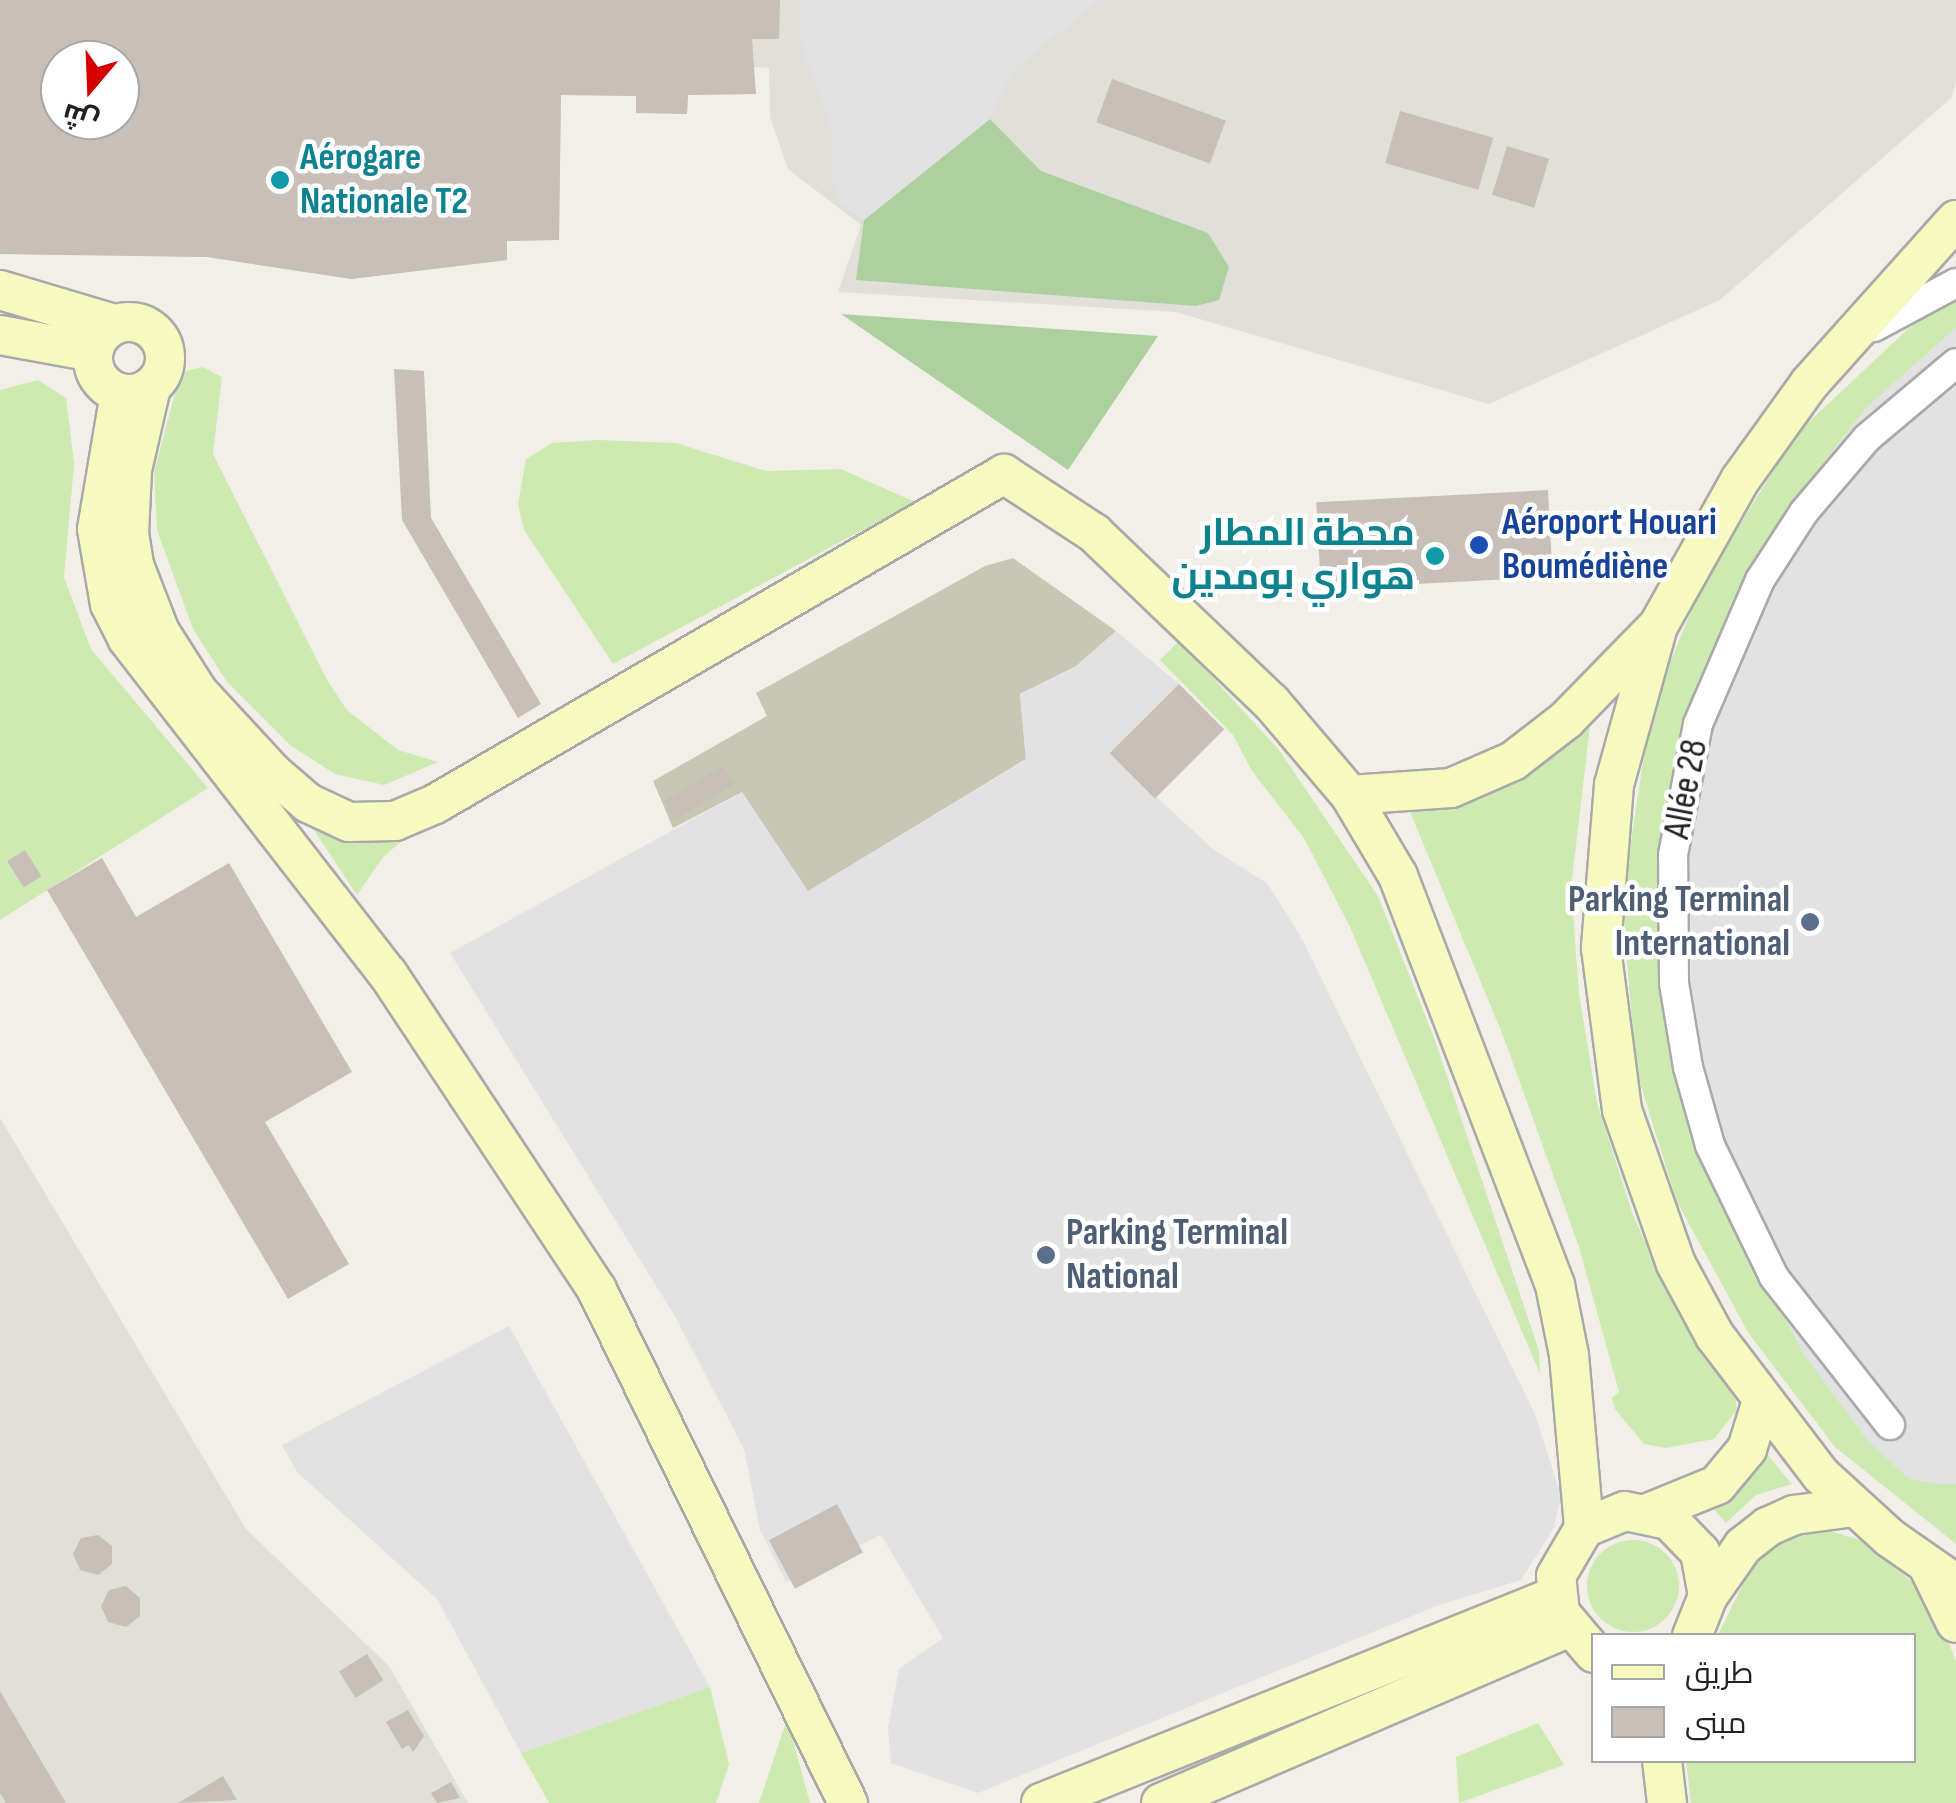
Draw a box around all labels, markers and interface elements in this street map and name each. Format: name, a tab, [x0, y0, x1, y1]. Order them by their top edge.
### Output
north arrow	[40, 40, 140, 140]
text: ش	[58, 95, 103, 138]
place label: Aérogare Nationale T2	[300, 135, 468, 224]
marker: Aérogare Nationale T2	[269, 169, 291, 191]
place label: Aéroport Houari Boumédiène	[1502, 500, 1717, 590]
place label: محطة المطار هواري بومدين	[1171, 511, 1415, 600]
marker: Aéroport Houari Boumédiène	[1466, 532, 1492, 558]
marker: محطة المطار هواري بومدين	[1424, 545, 1446, 567]
street label: Allée 28	[1654, 736, 1718, 842]
place label: Parking Terminal International	[1568, 877, 1790, 966]
marker: Parking Terminal International	[1799, 911, 1821, 933]
place label: Parking Terminal National	[1066, 1210, 1288, 1300]
marker: Parking Terminal National	[1035, 1244, 1057, 1266]
legend	[1591, 1633, 1916, 1763]
text: طريق	[1685, 1656, 1754, 1692]
text: مبنى	[1685, 1706, 1746, 1742]

